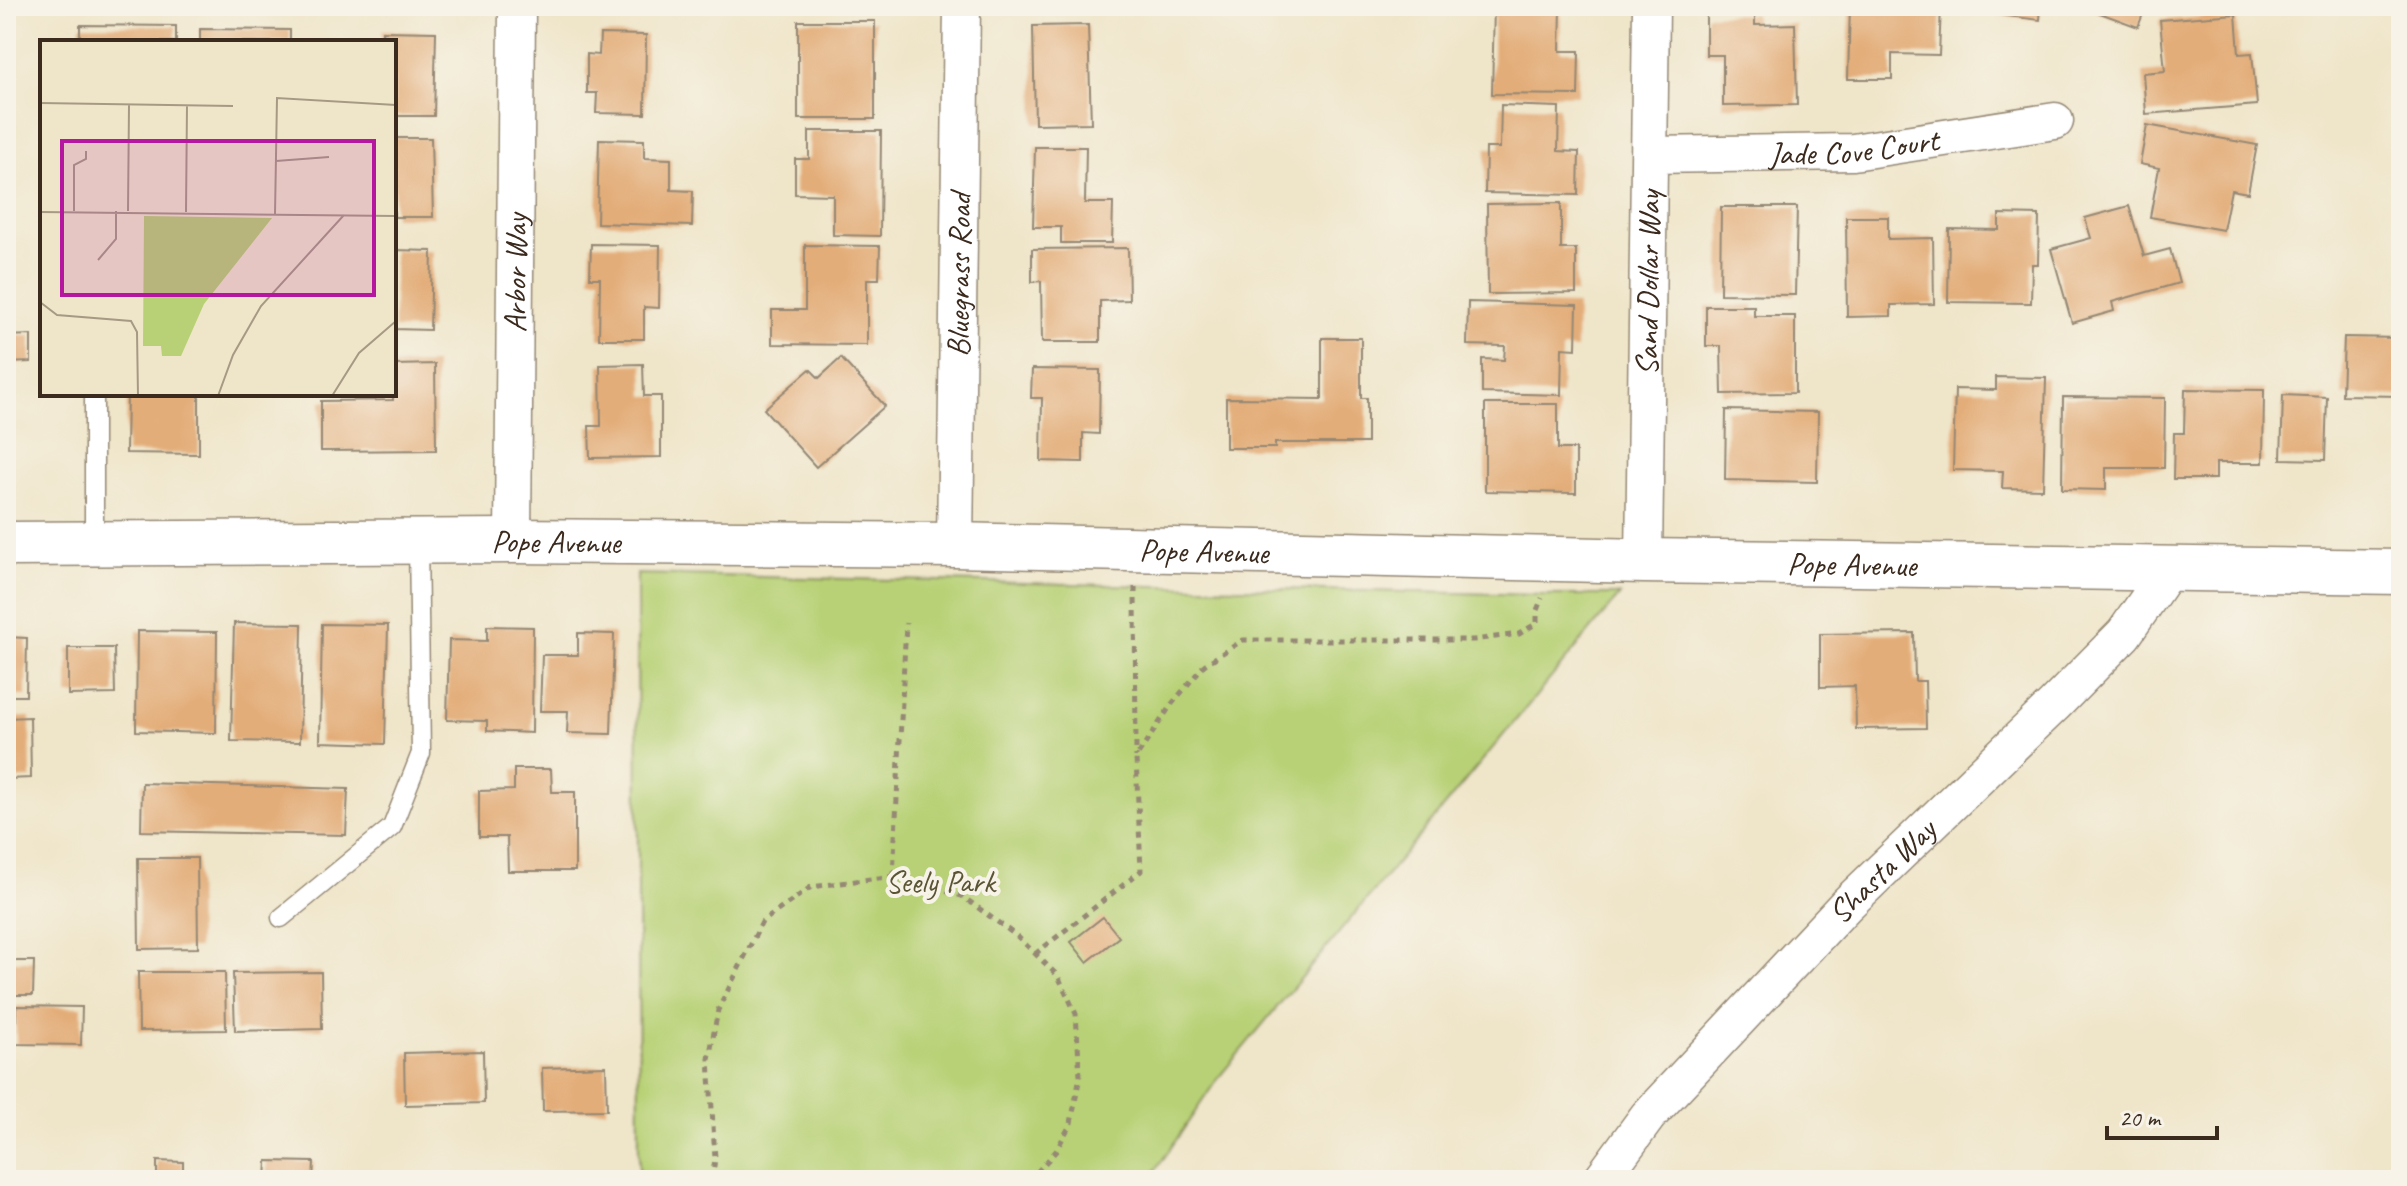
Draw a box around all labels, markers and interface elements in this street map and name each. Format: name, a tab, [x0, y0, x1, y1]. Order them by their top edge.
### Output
inset map	[40, 40, 396, 396]
street label: Jade Cove Court	[1766, 118, 1945, 174]
street label: Sand Dollar Way	[1626, 187, 1669, 376]
street label: Bluegrass Road	[937, 188, 980, 357]
street label: Arbor Way	[494, 210, 536, 332]
street label: Pope Avenue	[491, 520, 623, 562]
street label: Pope Avenue	[1139, 529, 1272, 573]
street label: Pope Avenue	[1787, 543, 1919, 585]
street label: Shasta Way	[1819, 807, 1946, 932]
park label: Seely Park	[885, 861, 997, 902]
scale bar	[2107, 1090, 2217, 1140]
text: 20 m	[2119, 1103, 2162, 1133]

